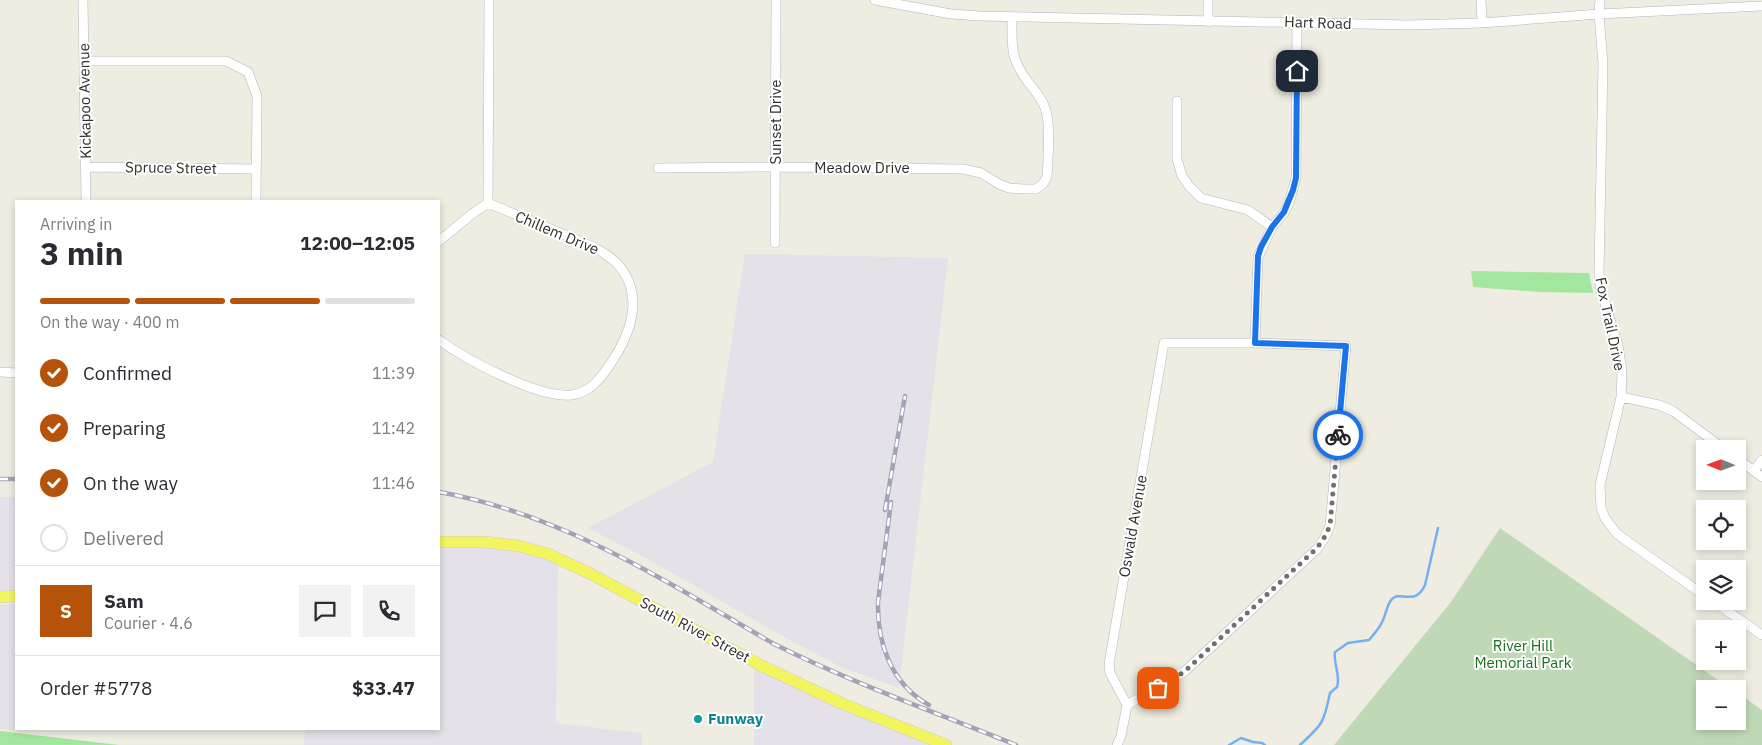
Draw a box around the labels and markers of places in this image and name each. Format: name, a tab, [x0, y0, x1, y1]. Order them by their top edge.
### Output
pin	[1276, 50, 1318, 92]
pin	[1137, 667, 1179, 709]
place label: Funway	[708, 709, 763, 728]
marker: Funway	[692, 713, 704, 725]

